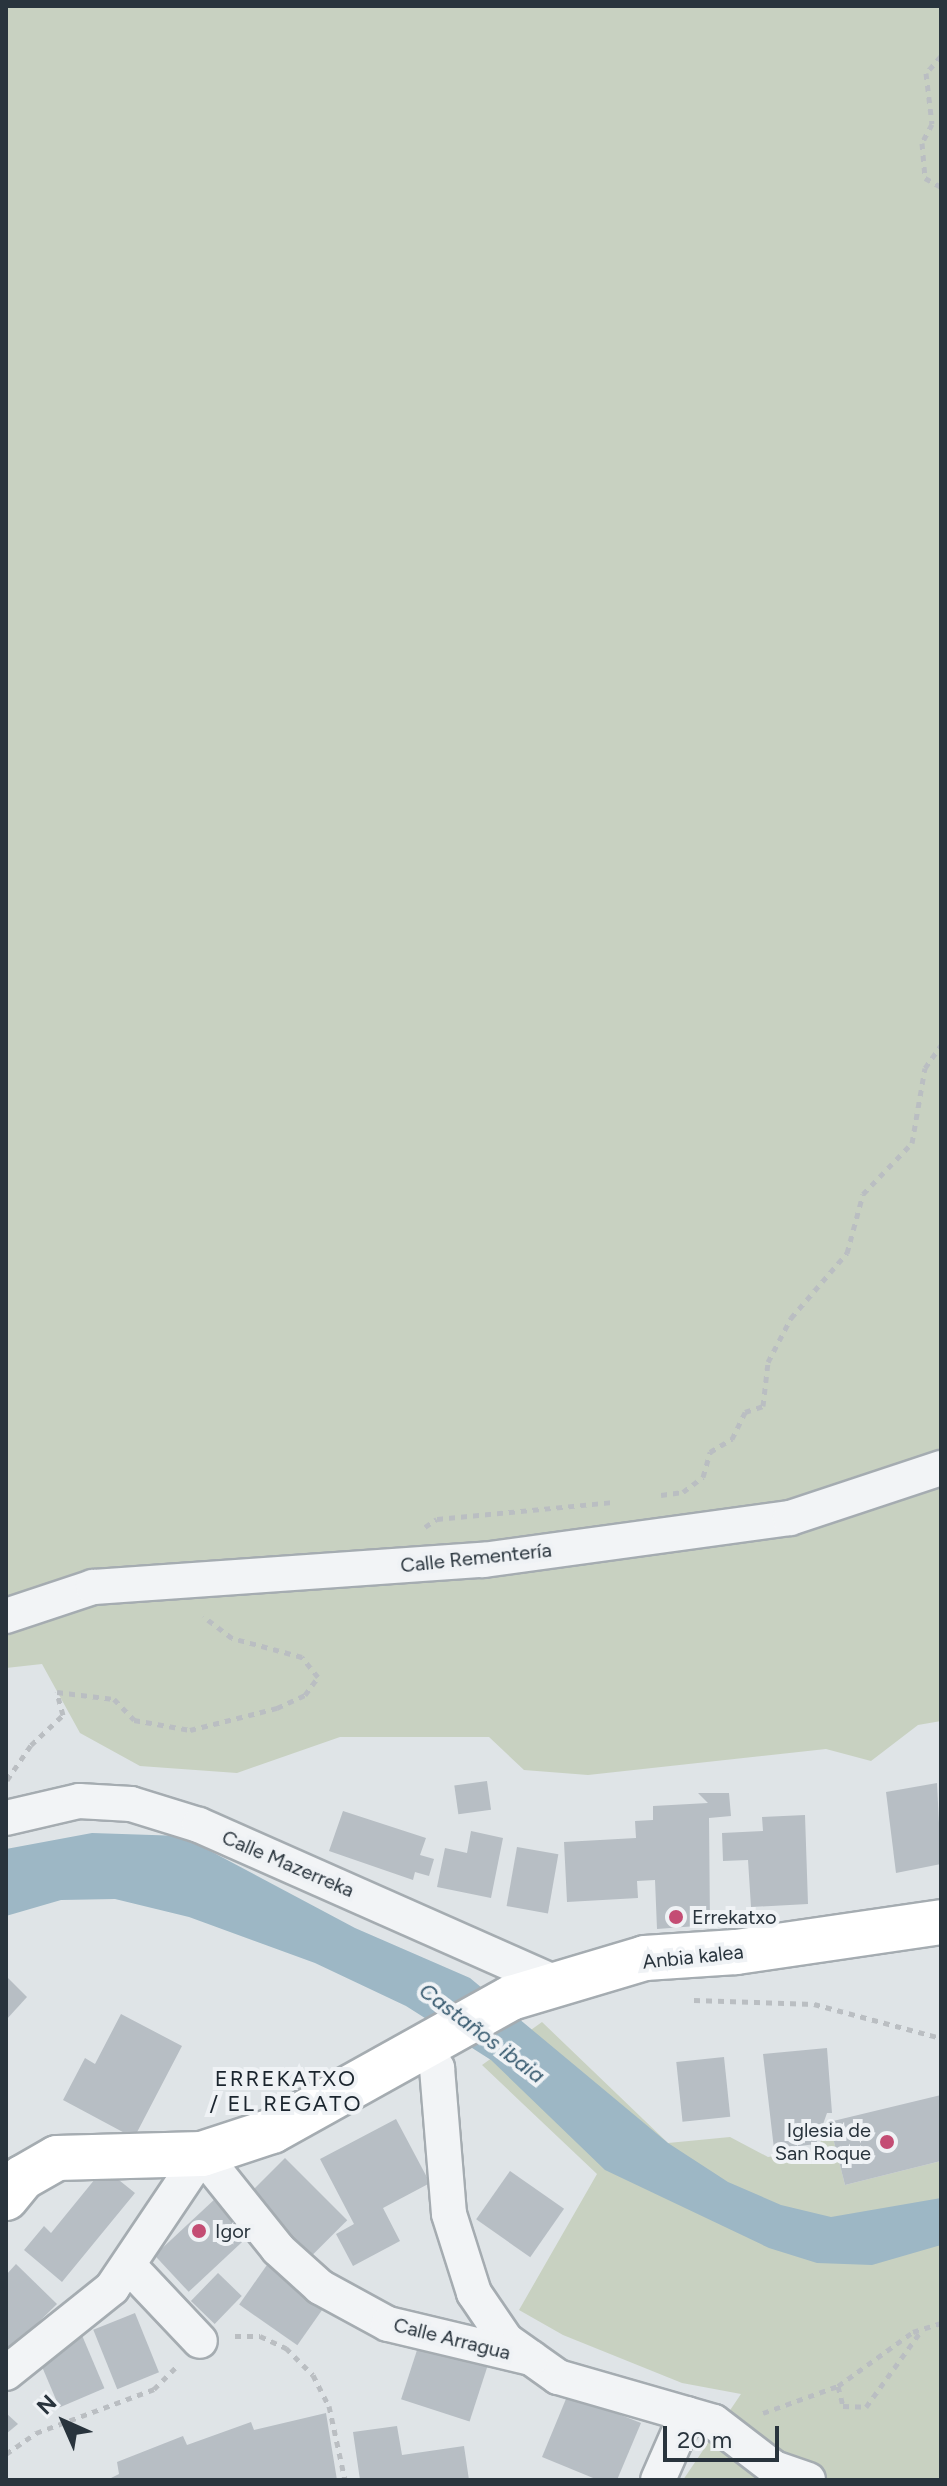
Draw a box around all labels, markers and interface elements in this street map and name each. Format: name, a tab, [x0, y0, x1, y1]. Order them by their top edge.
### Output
street label: Calle Rementería	[399, 1538, 553, 1578]
street label: Calle Mazerreka	[218, 1825, 358, 1903]
place label: Errekatxo	[692, 1905, 777, 1929]
marker: Errekatxo	[667, 1908, 685, 1926]
street label: Anbia kalea	[641, 1940, 745, 1974]
water label: Castaños ibaia	[414, 1977, 550, 2089]
district label: ERREKATXO / EL REGATO	[209, 2065, 363, 2116]
place label: Iglesia de San Roque	[775, 2118, 871, 2165]
marker: Iglesia de San Roque	[878, 2133, 896, 2151]
place label: Igor	[215, 2219, 251, 2243]
marker: Igor	[190, 2222, 208, 2240]
street label: Calle Arragua	[391, 2313, 513, 2365]
north arrow	[24, 2382, 104, 2462]
text: N	[31, 2389, 62, 2420]
scale bar	[667, 2410, 783, 2460]
text: 20 m	[677, 2425, 732, 2454]

